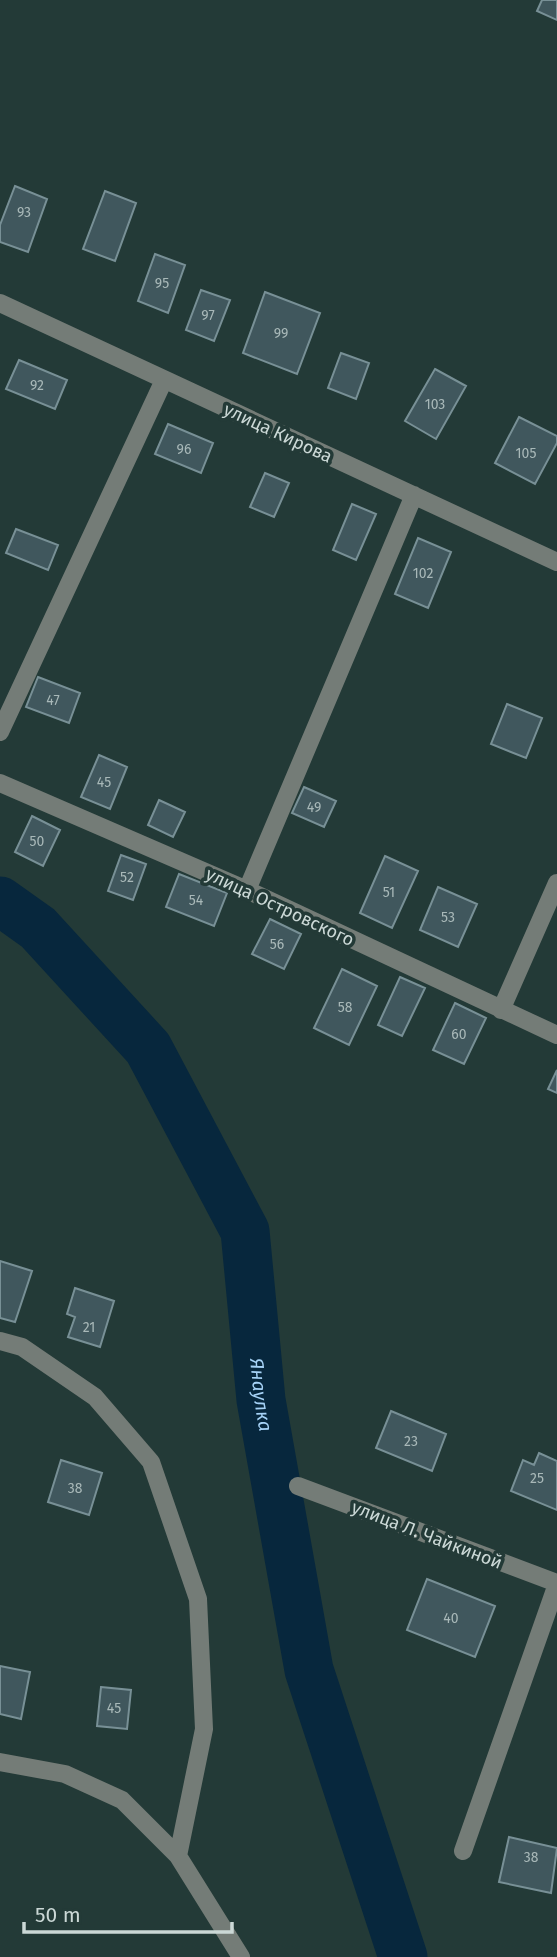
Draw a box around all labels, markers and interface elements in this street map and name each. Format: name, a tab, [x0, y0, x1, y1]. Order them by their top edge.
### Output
house number: 93	[17, 204, 31, 221]
house number: 95	[155, 275, 169, 292]
house number: 97	[201, 307, 215, 324]
house number: 99	[274, 325, 288, 342]
house number: 92	[30, 377, 44, 394]
house number: 103	[425, 396, 445, 413]
street label: улица Кирова	[220, 398, 336, 468]
house number: 96	[177, 441, 191, 458]
house number: 105	[516, 445, 536, 462]
house number: 102	[413, 565, 433, 582]
house number: 47	[46, 692, 60, 709]
house number: 45	[97, 774, 111, 791]
house number: 49	[307, 799, 321, 816]
house number: 50	[30, 833, 45, 850]
street label: улица Островского	[202, 863, 358, 951]
house number: 52	[120, 869, 134, 886]
house number: 51	[383, 884, 395, 901]
house number: 54	[189, 892, 204, 909]
house number: 53	[441, 909, 455, 926]
house number: 56	[270, 936, 284, 953]
house number: 58	[338, 999, 353, 1016]
house number: 60	[451, 1026, 467, 1043]
house number: 21	[83, 1319, 95, 1336]
water label: Янаулка	[245, 1356, 277, 1433]
house number: 23	[404, 1433, 418, 1450]
house number: 25	[530, 1470, 544, 1487]
house number: 38	[68, 1480, 83, 1497]
street label: улица Л. Чайкиной	[349, 1496, 505, 1574]
house number: 40	[443, 1610, 459, 1627]
house number: 45	[107, 1700, 121, 1717]
house number: 38	[524, 1849, 539, 1866]
scale bar	[24, 1890, 233, 1934]
text: 50 m	[35, 1902, 81, 1928]

